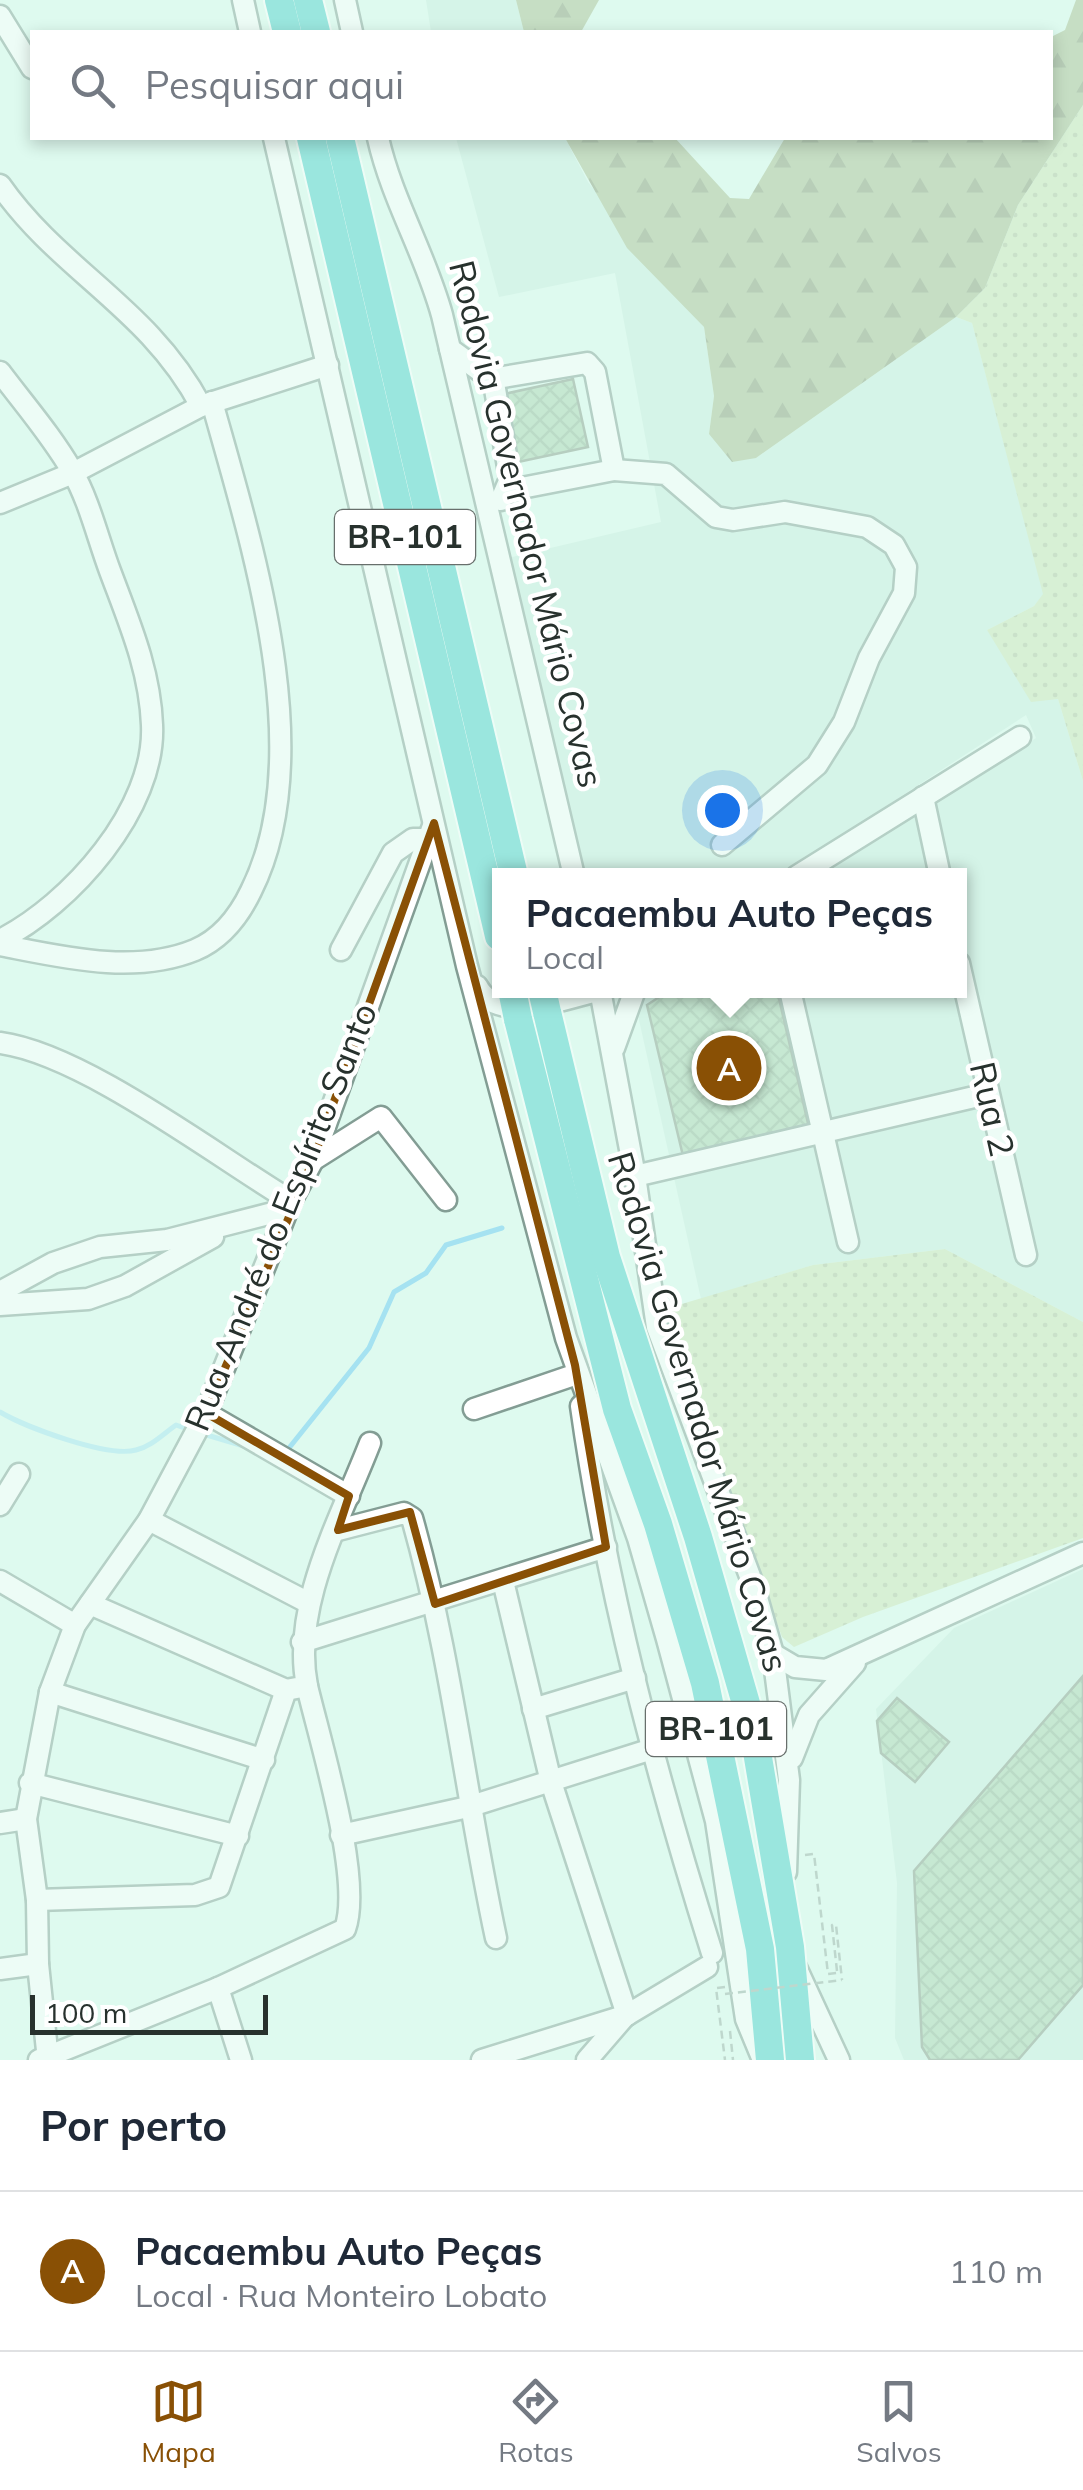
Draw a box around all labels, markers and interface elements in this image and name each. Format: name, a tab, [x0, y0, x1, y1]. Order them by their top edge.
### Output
search box	[30, 30, 1053, 140]
icon: search	[65, 58, 120, 113]
text: Pesquisar aqui	[145, 61, 404, 109]
street label: Rodovia Governador Mário Covas	[440, 256, 614, 792]
road number: BR-101	[335, 510, 475, 564]
your location	[697, 785, 748, 836]
popup	[492, 868, 967, 998]
text: Pacaembu Auto Peças	[526, 889, 933, 937]
text: Local	[526, 937, 604, 977]
street label: Rua André do Espírito Santo	[174, 996, 386, 1437]
pin: A	[696, 1030, 762, 1106]
street label: Rua 2	[961, 1057, 1025, 1160]
street label: Rodovia Governador Mário Covas	[599, 1146, 799, 1677]
road number: BR-101	[646, 1702, 786, 1756]
scale bar	[30, 1990, 268, 2034]
text: 100 m	[45, 1995, 127, 2030]
text: Por perto	[40, 2099, 227, 2152]
text: Pacaembu Auto Peças	[135, 2227, 542, 2275]
text: A	[60, 2251, 85, 2291]
text: 110 m	[949, 2251, 1043, 2291]
text: Local · Rua Monteiro Lobato	[135, 2275, 547, 2315]
tab: Mapa	[141, 2374, 216, 2469]
tab: Rotas	[498, 2374, 574, 2469]
tab: Salvos	[856, 2374, 942, 2469]

